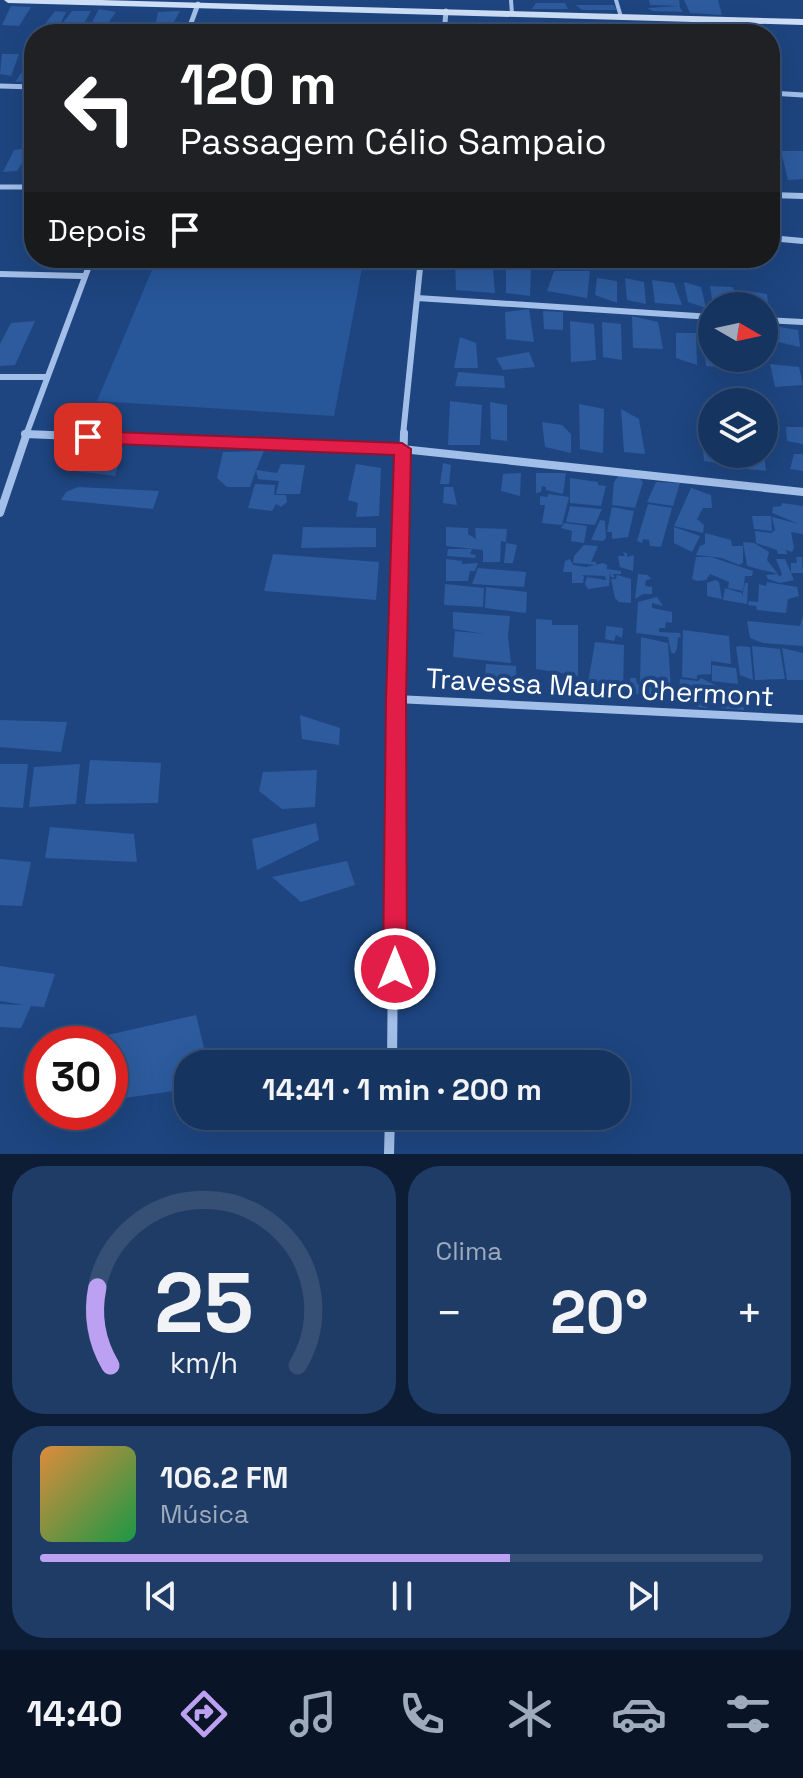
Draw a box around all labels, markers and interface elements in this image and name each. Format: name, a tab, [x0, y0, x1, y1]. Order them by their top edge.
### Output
text: 120 m	[180, 49, 337, 120]
icon: left	[48, 56, 152, 160]
text: Passagem Célio Sampaio	[180, 119, 607, 165]
icon: arrive	[163, 208, 207, 252]
text: Depois	[48, 211, 147, 250]
north arrow	[698, 292, 778, 372]
map controls	[698, 292, 778, 468]
button: layers	[698, 388, 778, 468]
pin	[54, 403, 122, 471]
icon: arrive	[66, 415, 110, 459]
street label: Travessa Mauro Chermont	[425, 660, 775, 714]
position arrow	[353, 927, 437, 1011]
speed limit sign: 30	[24, 1026, 128, 1130]
text: 14:41 · 1 min · 200 m	[262, 1070, 542, 1109]
text: Clima	[436, 1234, 502, 1268]
text: 25	[154, 1250, 253, 1356]
text: 20°	[550, 1274, 648, 1351]
text: −	[436, 1285, 463, 1341]
text: +	[736, 1285, 763, 1341]
text: km/h	[170, 1345, 238, 1381]
text: 106.2 FM	[160, 1458, 288, 1497]
text: Música	[160, 1497, 249, 1531]
icon: previous	[139, 1574, 183, 1618]
icon: pause	[380, 1574, 424, 1618]
icon: next	[621, 1574, 665, 1618]
icon: directions	[176, 1686, 232, 1742]
icon: music	[285, 1686, 341, 1742]
icon: phone	[394, 1686, 450, 1742]
icon: climate	[502, 1686, 558, 1742]
icon: car	[611, 1686, 667, 1742]
icon: filters	[720, 1686, 776, 1742]
text: 14:40	[26, 1691, 123, 1737]

